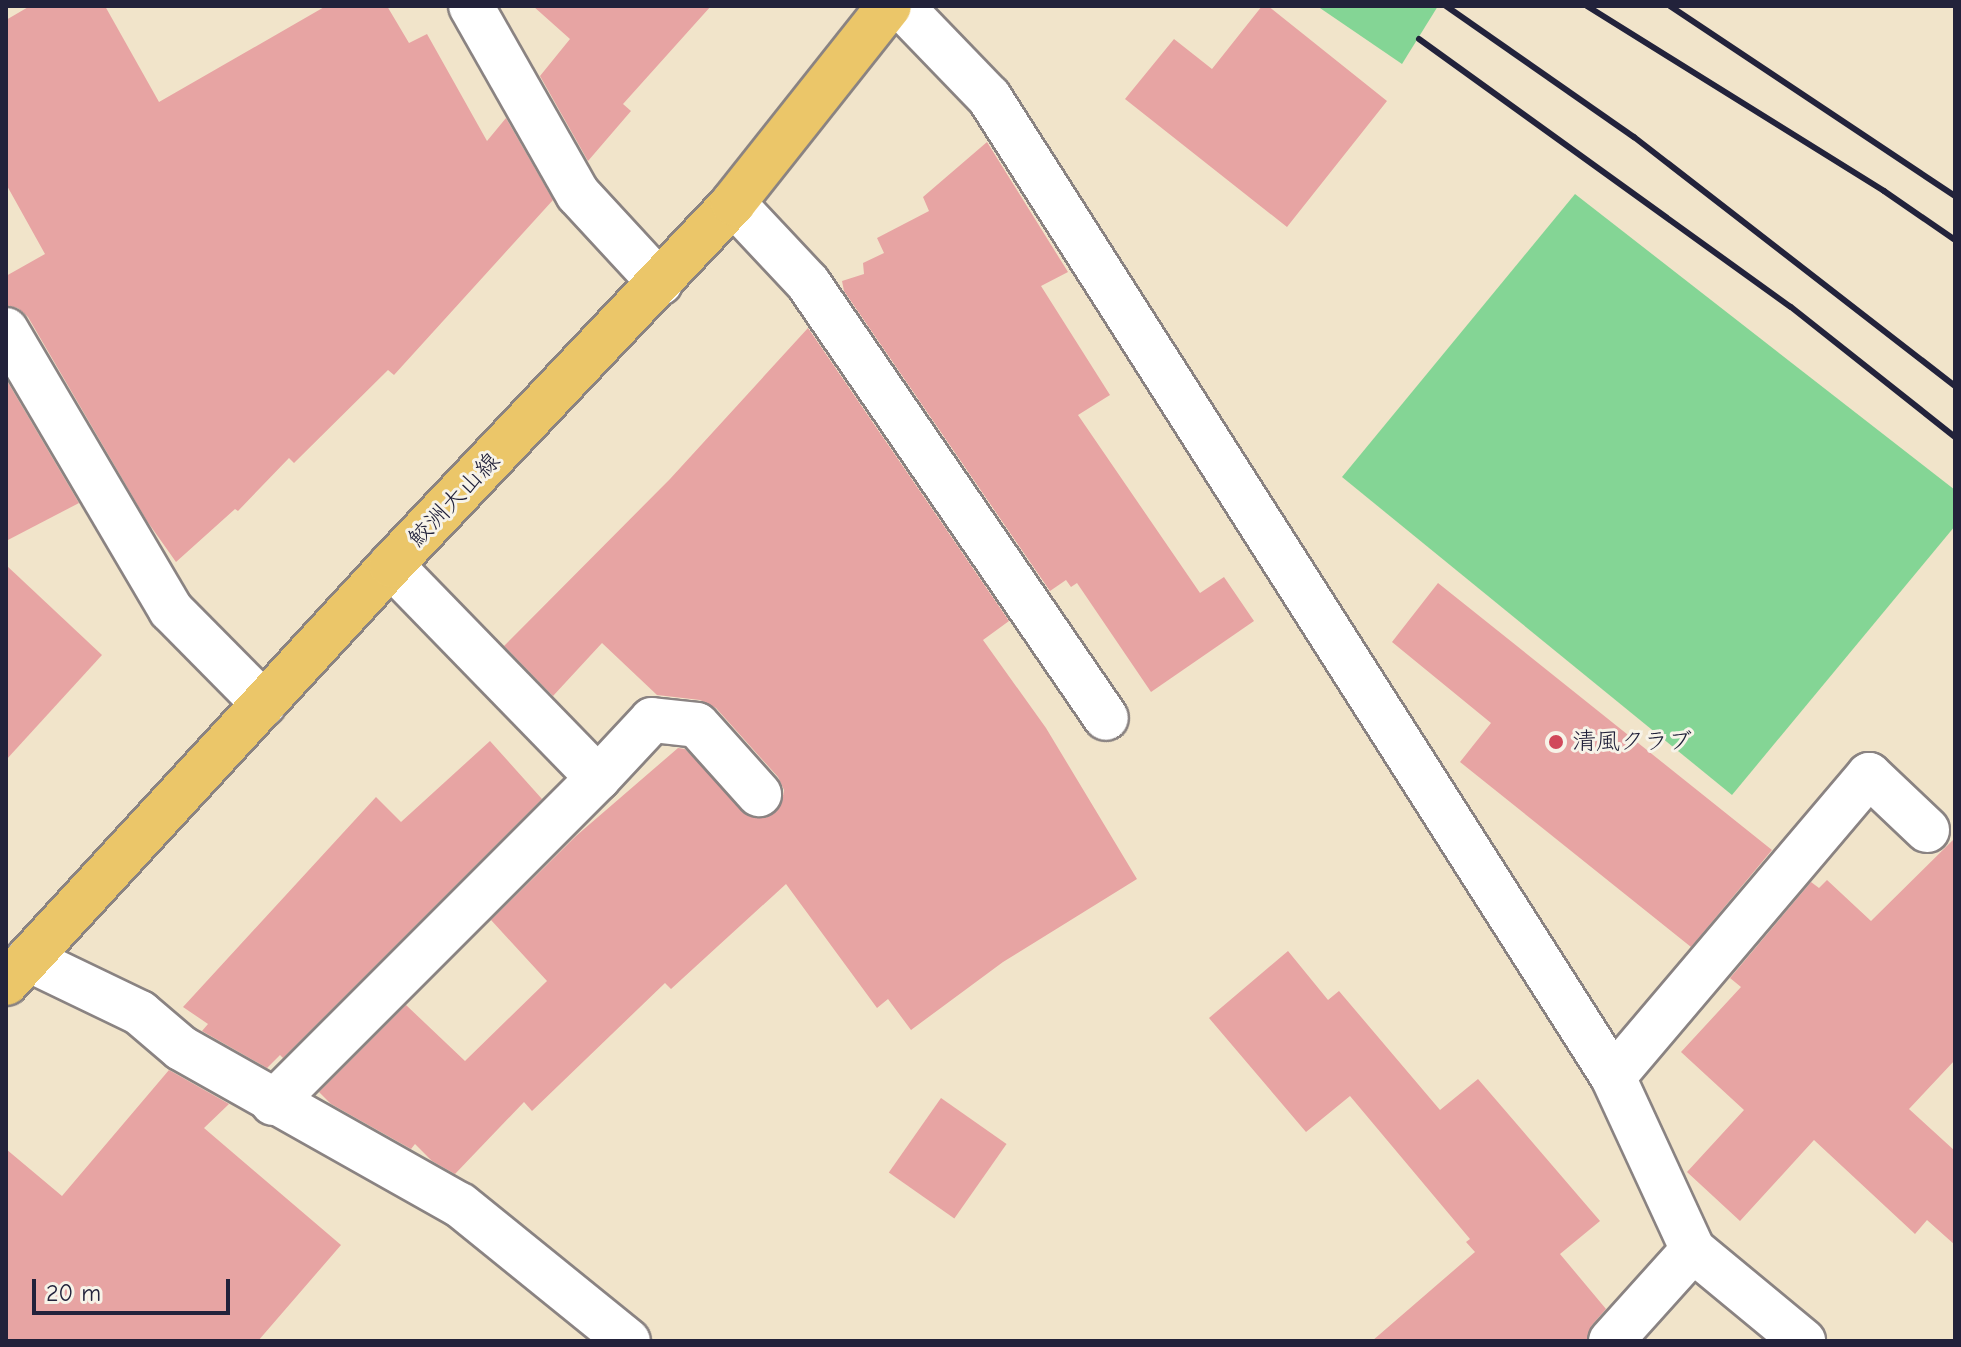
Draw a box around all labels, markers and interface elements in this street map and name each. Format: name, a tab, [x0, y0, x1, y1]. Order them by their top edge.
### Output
street label: 鮫洲大山線	[402, 447, 506, 553]
place label: 清風クラブ	[1572, 728, 1692, 756]
marker: 清風クラブ	[1547, 733, 1565, 751]
scale bar	[36, 1263, 234, 1313]
text: 20 m	[46, 1279, 101, 1307]

